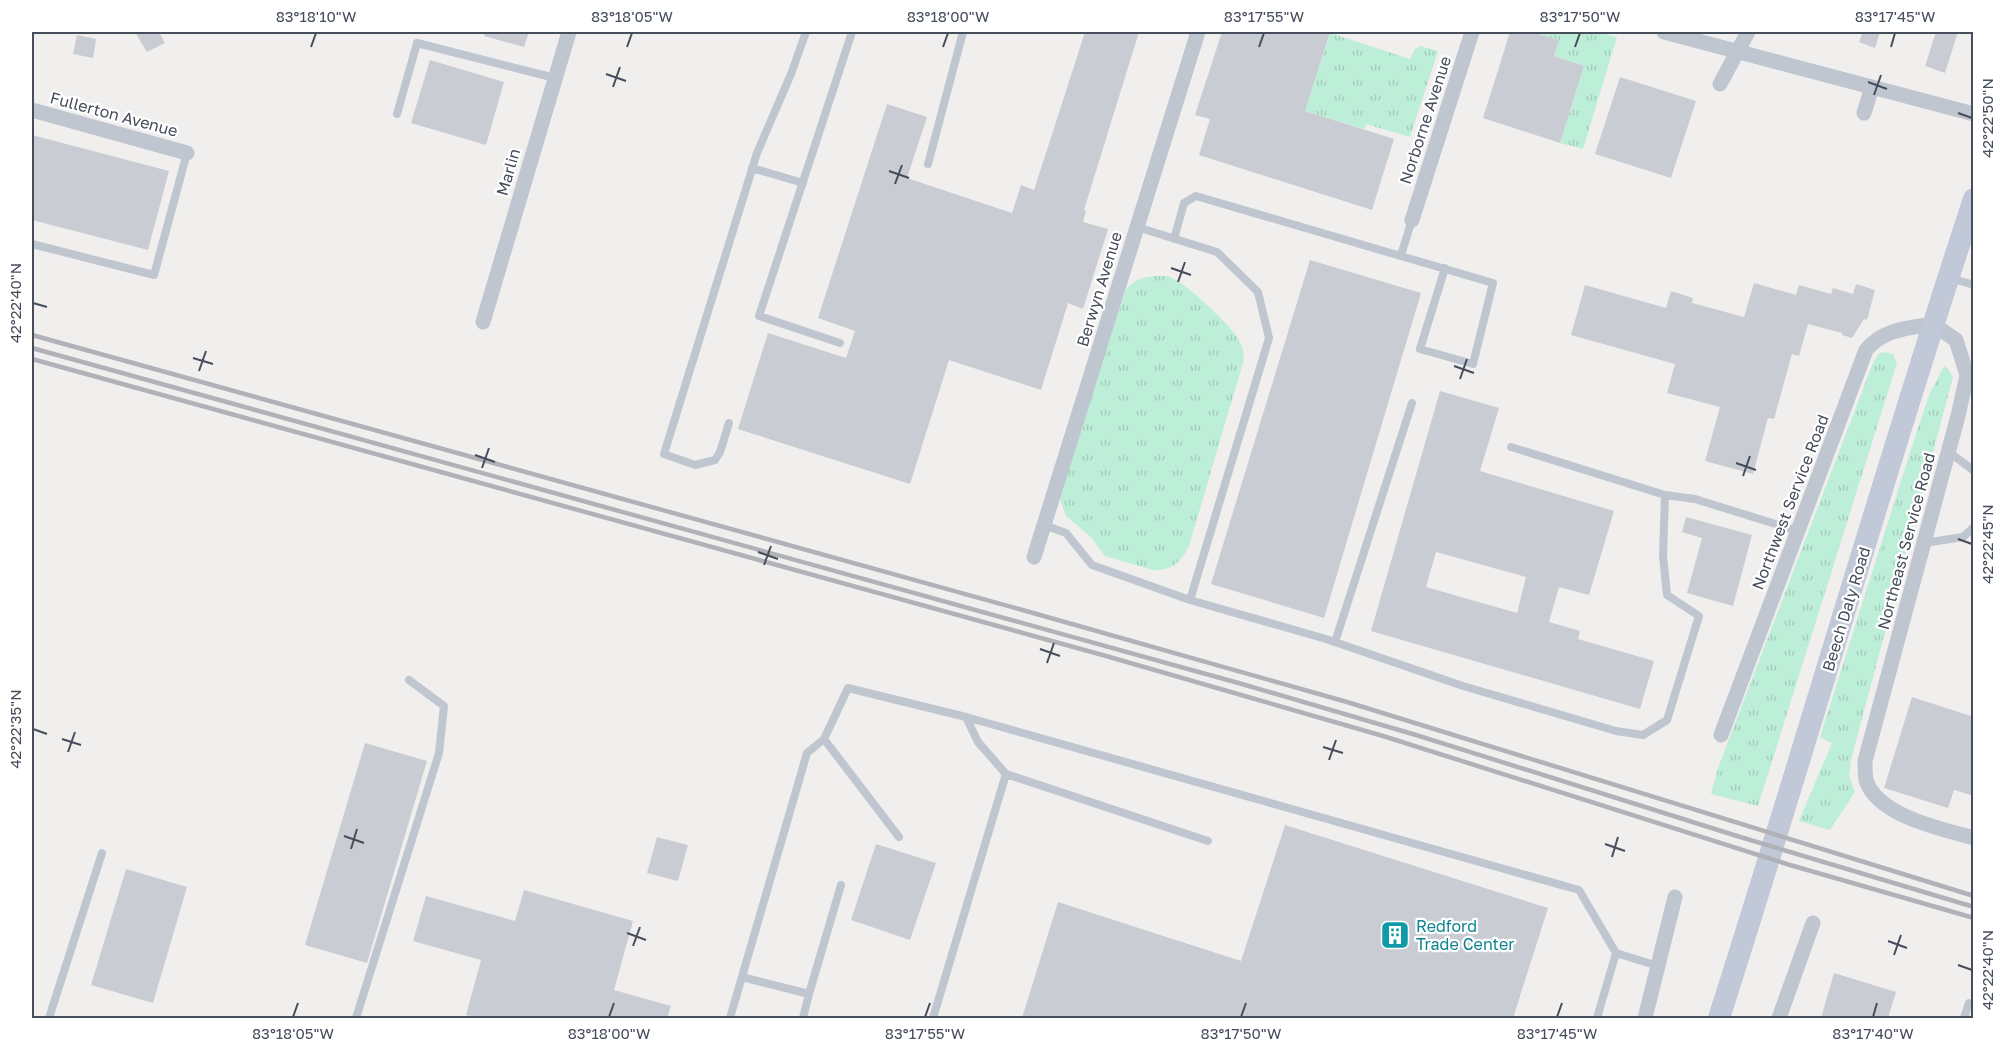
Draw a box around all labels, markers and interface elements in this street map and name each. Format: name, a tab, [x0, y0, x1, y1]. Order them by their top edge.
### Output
text: 83°18'10"W	[276, 7, 356, 25]
text: 83°18'05"W	[591, 7, 673, 25]
text: 83°18'00"W	[907, 7, 989, 25]
text: 83°17'55"W	[1224, 7, 1304, 25]
text: 83°17'50"W	[1540, 7, 1620, 25]
text: 83°17'45"W	[1855, 7, 1935, 25]
street label: Norborne Avenue	[1395, 54, 1455, 186]
text: 42°22'50"N	[1978, 78, 1996, 158]
street label: Fullerton Avenue	[48, 87, 180, 141]
street label: Marlin	[492, 146, 524, 198]
street label: Berwyn Avenue	[1072, 229, 1126, 349]
text: 42°22'40"N	[6, 263, 24, 343]
street label: Northwest Service Road	[1747, 412, 1833, 592]
street label: Northeast Service Road	[1873, 450, 1939, 632]
text: 42°22'45"N	[1978, 504, 1996, 584]
street label: Beech Daly Road	[1818, 544, 1874, 674]
text: 42°22'35"N	[6, 689, 24, 769]
place label: Redford Trade Center	[1416, 916, 1514, 954]
building icon: Redford Trade Center	[1379, 919, 1411, 951]
text: 42°22'40"N	[1978, 930, 1996, 1010]
text: 83°18'05"W	[252, 1024, 334, 1042]
text: 83°18'00"W	[568, 1024, 650, 1042]
text: 83°17'55"W	[885, 1024, 965, 1042]
text: 83°17'50"W	[1201, 1024, 1281, 1042]
text: 83°17'45"W	[1517, 1024, 1597, 1042]
text: 83°17'40"W	[1832, 1024, 1914, 1042]

